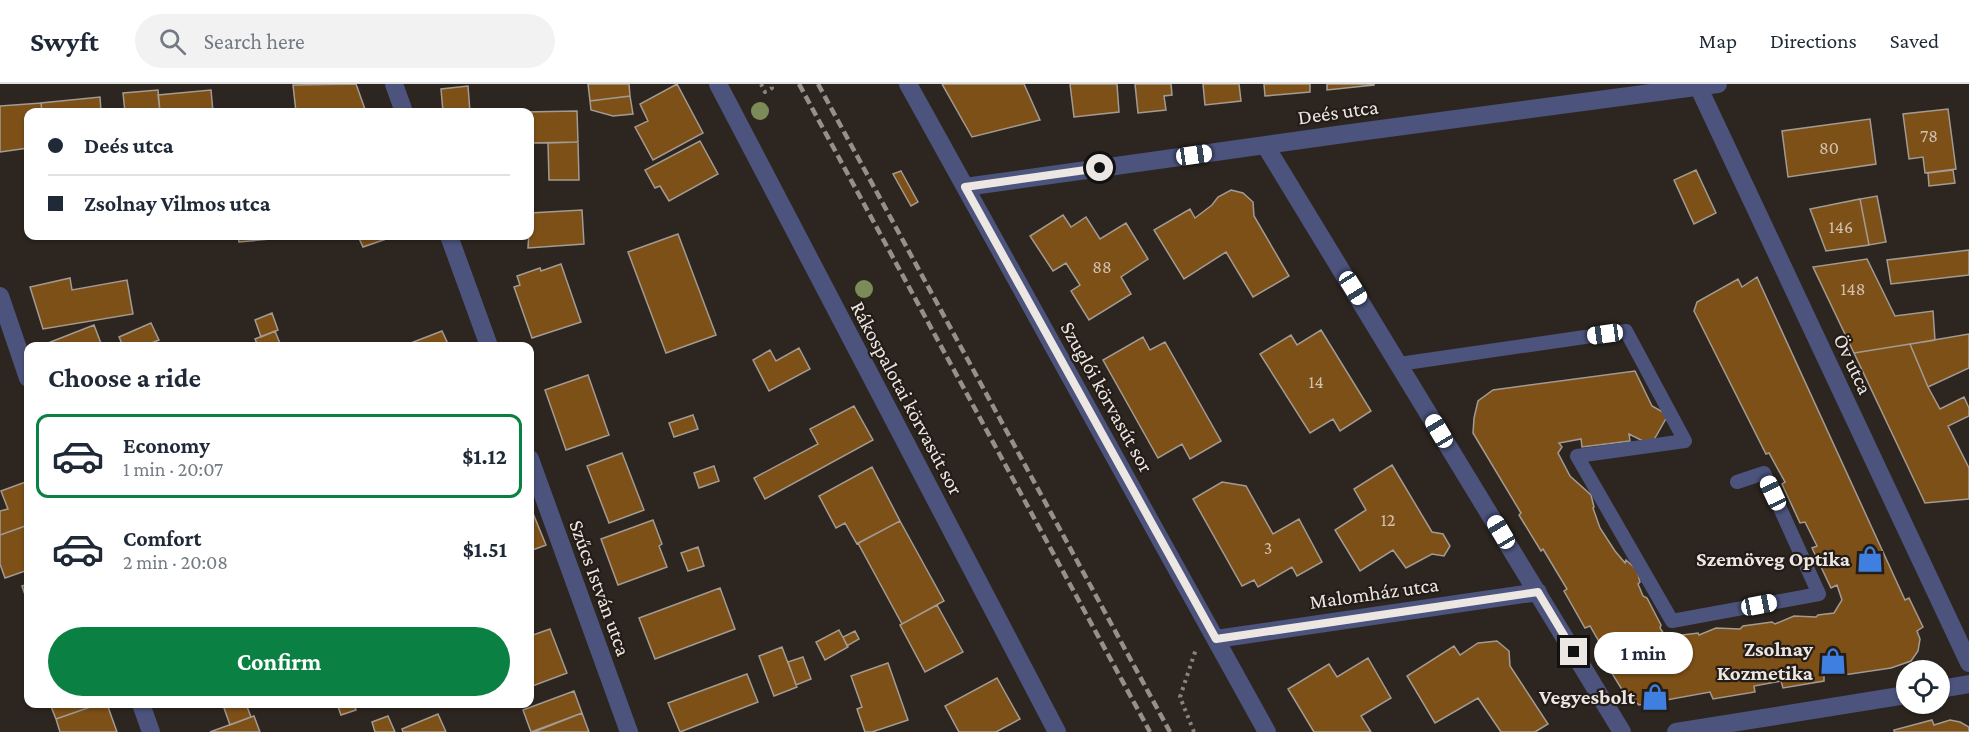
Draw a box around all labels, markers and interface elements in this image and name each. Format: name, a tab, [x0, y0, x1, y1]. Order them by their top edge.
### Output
search box	[135, 14, 555, 68]
icon: search	[156, 25, 189, 58]
text: Swyft	[30, 26, 99, 57]
text: Search here	[204, 29, 305, 54]
text: Map	[1699, 29, 1737, 53]
text: Directions	[1770, 29, 1857, 53]
text: Saved	[1890, 29, 1939, 53]
street label: Deés utca	[1296, 94, 1380, 130]
house number: 78	[1920, 126, 1938, 146]
text: Deés utca	[84, 133, 174, 158]
house number: 80	[1819, 138, 1839, 158]
car	[1175, 144, 1213, 166]
route start	[1086, 154, 1113, 181]
text: Zsolnay Vilmos utca	[84, 191, 270, 216]
house number: 146	[1829, 217, 1853, 237]
house number: 88	[1092, 257, 1112, 277]
car	[1336, 268, 1370, 308]
house number: 148	[1841, 279, 1865, 299]
street label: Rákospalotai körvasút sor	[846, 297, 969, 499]
street label: Szuglói körvasút sor	[1056, 317, 1159, 477]
car	[1586, 323, 1624, 345]
street label: Öv utca	[1829, 330, 1878, 398]
text: Choose a ride	[48, 363, 201, 393]
house number: 14	[1308, 372, 1324, 392]
car	[1422, 411, 1456, 451]
icon: car	[51, 429, 105, 483]
text: Economy	[123, 433, 210, 458]
text: $1.12	[462, 444, 507, 469]
text: 1 min · 20:07	[123, 458, 223, 480]
car	[1757, 473, 1789, 513]
house number: 12	[1381, 510, 1395, 530]
car	[1484, 512, 1518, 552]
street label: Szűcs István utca	[564, 517, 636, 660]
icon: car	[51, 522, 105, 576]
text: Comfort	[123, 526, 201, 551]
text: $1.51	[463, 537, 507, 562]
house number: 3	[1264, 538, 1272, 558]
shop icon: Szemöveg Optika	[1855, 544, 1885, 574]
place label: Szemöveg Optika	[1696, 547, 1851, 571]
text: 2 min · 20:08	[123, 551, 228, 573]
street label: Malomház utca	[1308, 572, 1440, 614]
car	[1740, 593, 1778, 617]
button: Confirm	[48, 627, 510, 696]
callout: 1 min	[1595, 631, 1694, 673]
place label: Zsolnay Kozmetika	[1717, 637, 1814, 685]
route end	[1560, 638, 1587, 665]
text: 1 min	[1621, 642, 1666, 664]
shop icon: Zsolnay Kozmetika	[1818, 646, 1848, 676]
map controls	[1896, 660, 1950, 714]
button: locate	[1896, 660, 1950, 714]
shop icon: Vegyesbolt	[1640, 682, 1670, 712]
place label: Vegyesbolt	[1538, 685, 1635, 709]

